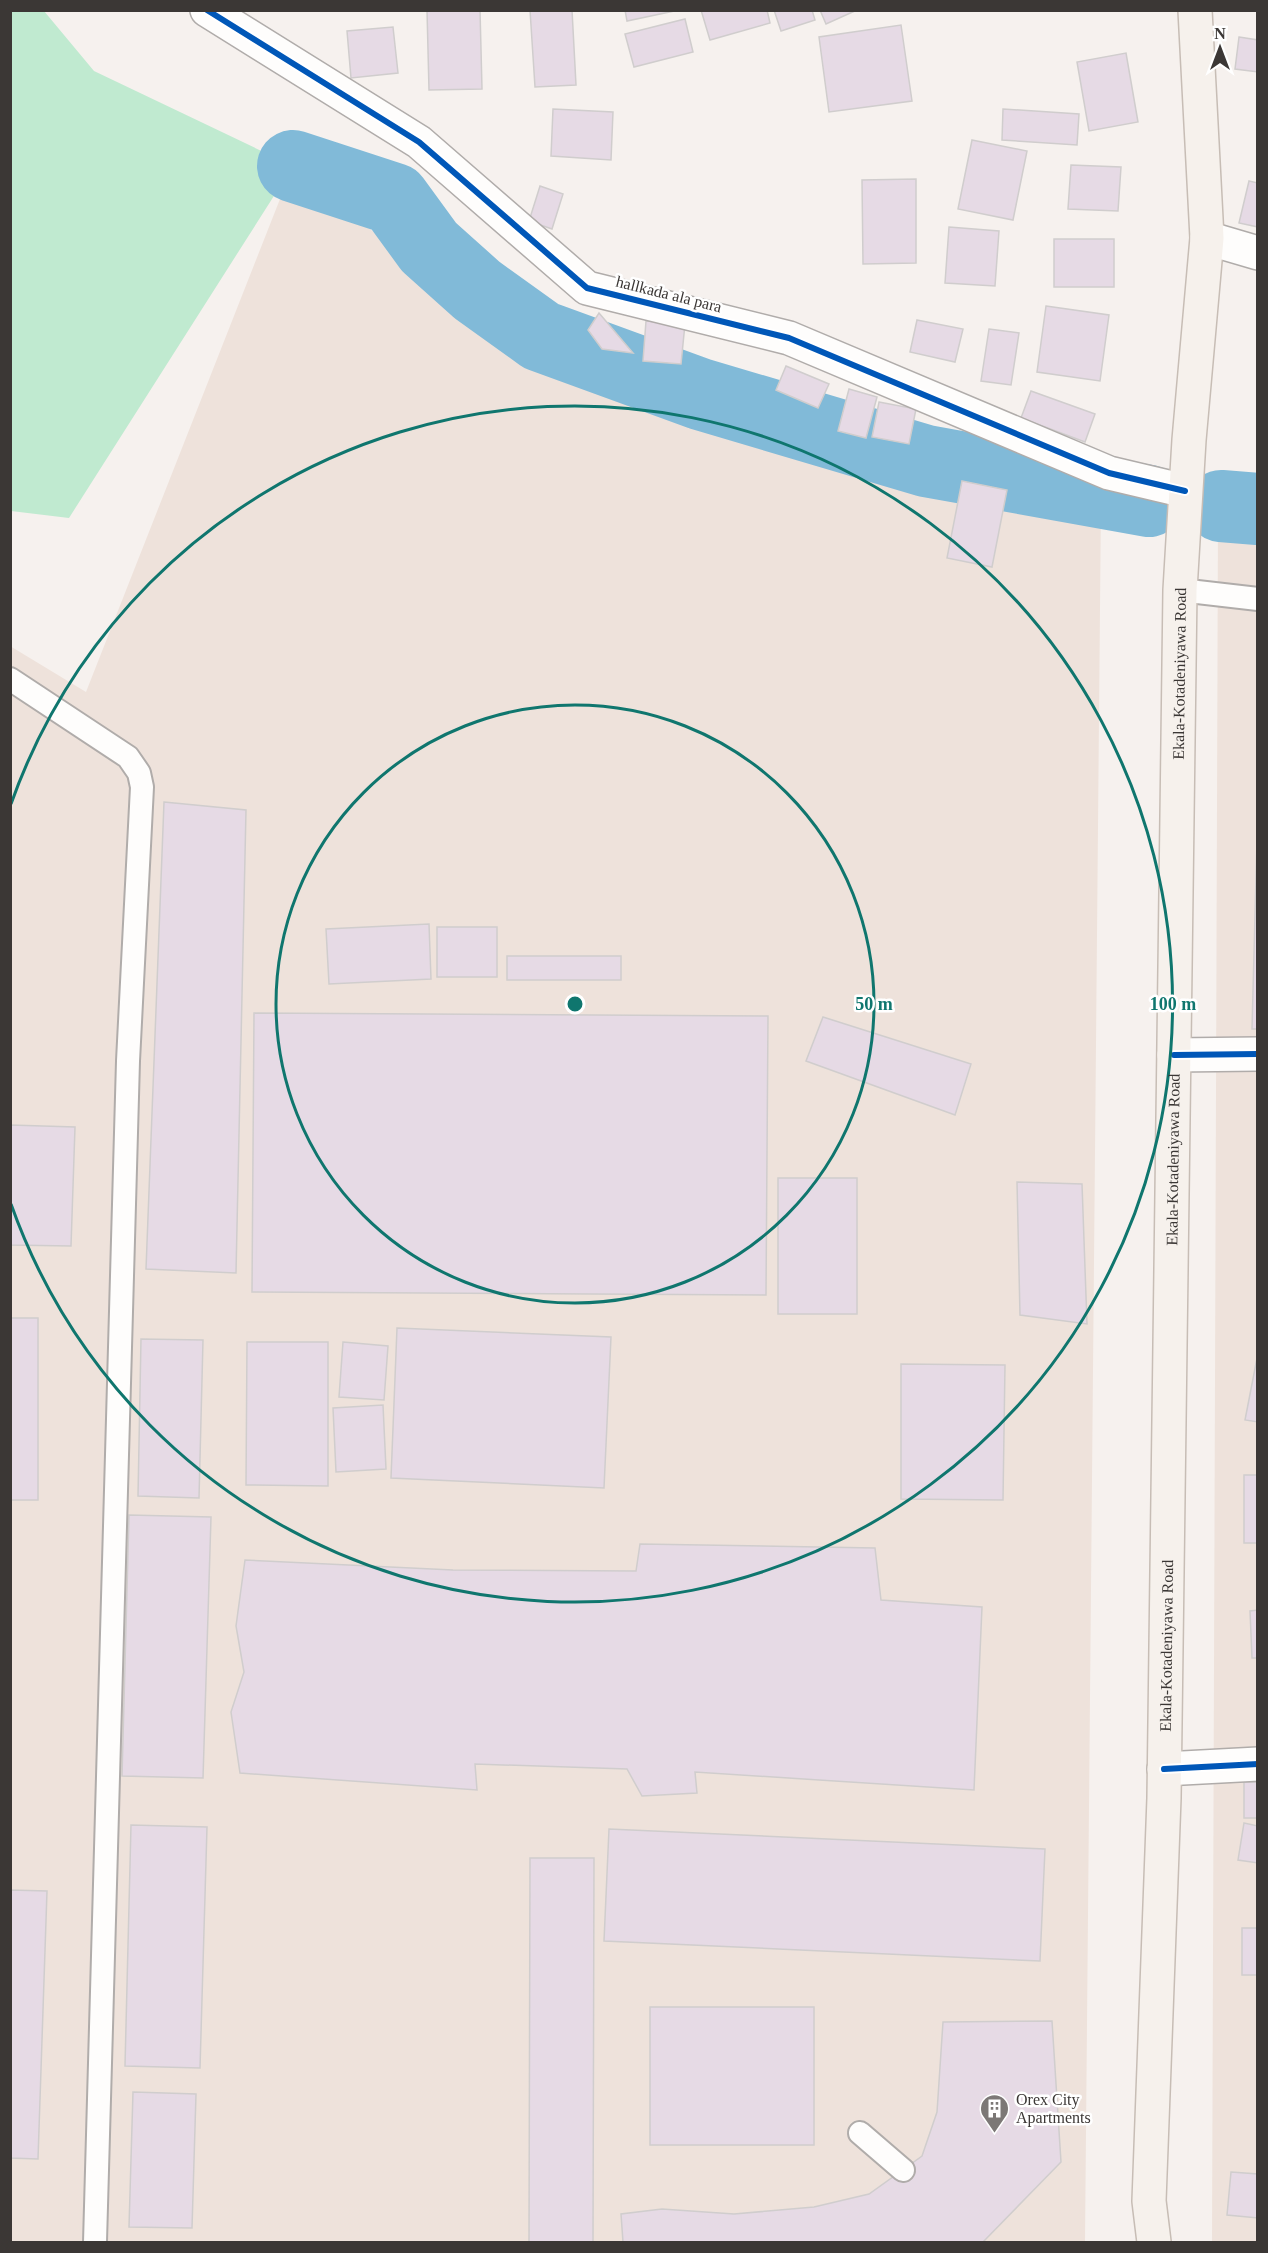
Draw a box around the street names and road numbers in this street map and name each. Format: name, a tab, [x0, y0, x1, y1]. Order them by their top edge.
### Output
street label: hallkada ala para	[614, 273, 724, 316]
street label: Ekala-Kotadeniyawa Road	[1169, 588, 1189, 760]
street label: Ekala-Kotadeniyawa Road	[1163, 1074, 1182, 1246]
street label: Ekala-Kotadeniyawa Road	[1156, 1559, 1176, 1732]

